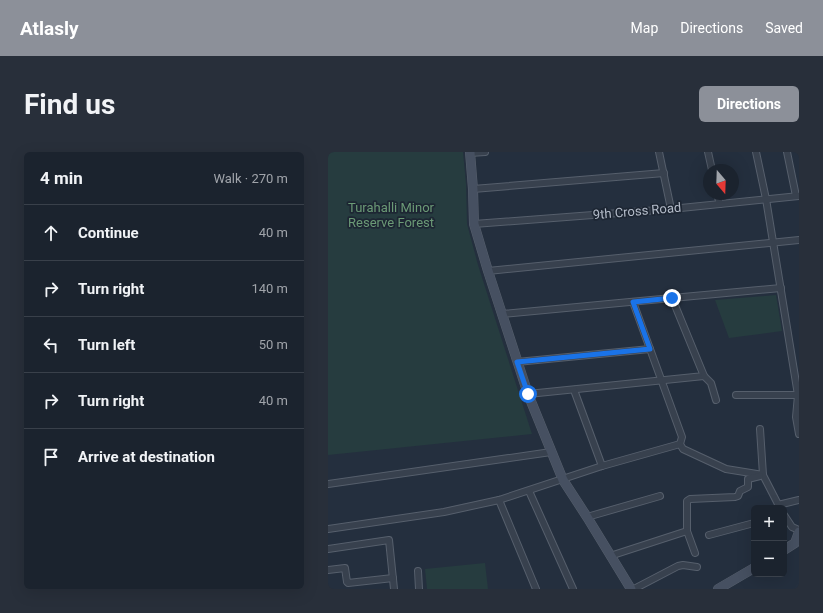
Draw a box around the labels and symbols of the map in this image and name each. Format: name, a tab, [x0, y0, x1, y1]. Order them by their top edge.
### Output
north arrow	[703, 164, 739, 200]
park label: Turahalli Minor Reserve Forest	[348, 200, 435, 230]
street label: 9th Cross Road	[592, 200, 682, 222]
route end	[663, 289, 681, 307]
route start	[519, 385, 537, 403]

